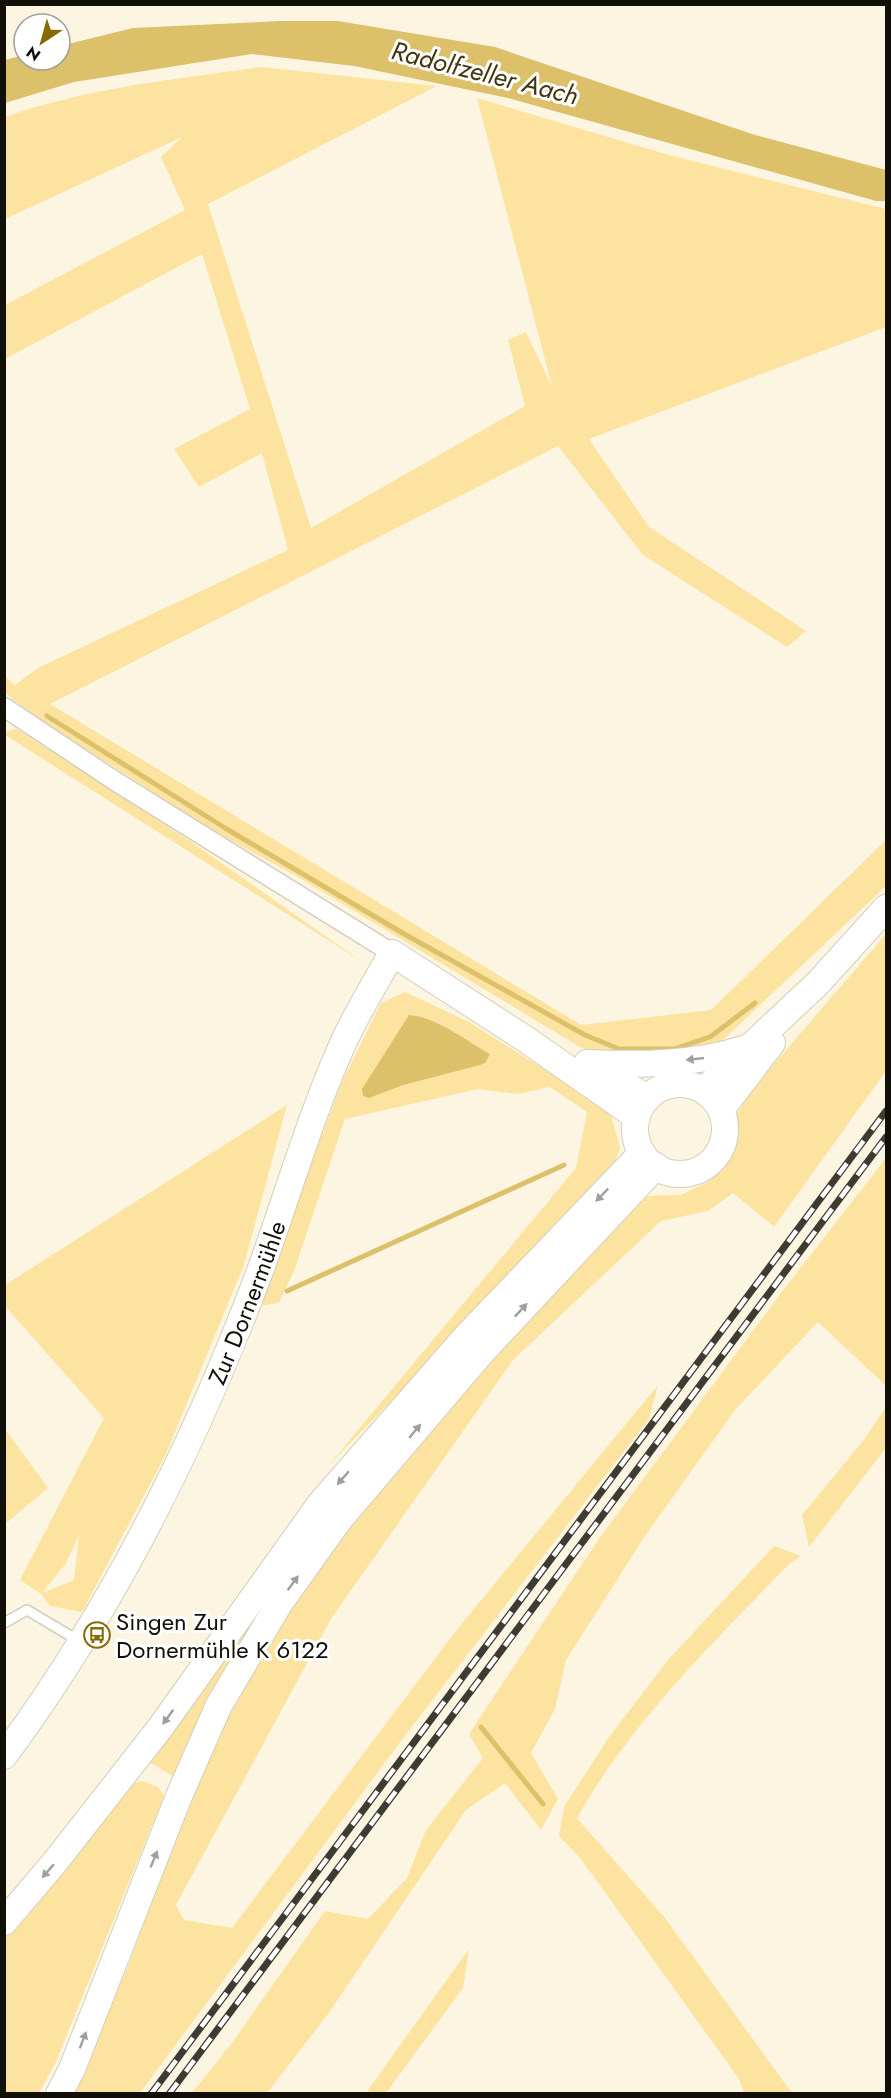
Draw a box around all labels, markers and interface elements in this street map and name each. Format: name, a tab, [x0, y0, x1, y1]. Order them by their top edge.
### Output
north arrow	[12, 12, 72, 72]
water label: Radolfzeller Aach	[388, 31, 582, 115]
text: N	[22, 41, 45, 67]
one-way arrow	[685, 1054, 704, 1064]
one-way arrow	[595, 1188, 609, 1203]
street label: Zur Dornermühle	[199, 1216, 294, 1390]
one-way arrow	[514, 1303, 528, 1318]
one-way arrow	[408, 1424, 421, 1439]
one-way arrow	[337, 1470, 350, 1485]
one-way arrow	[287, 1576, 299, 1591]
place label: Singen Zur Dornermühle K 6122	[116, 1604, 329, 1667]
bus stop icon: Singen Zur Dornermühle K 6122	[82, 1620, 112, 1650]
one-way arrow	[163, 1709, 174, 1725]
one-way arrow	[149, 1849, 159, 1867]
one-way arrow	[42, 1863, 55, 1878]
one-way arrow	[78, 2031, 88, 2049]

